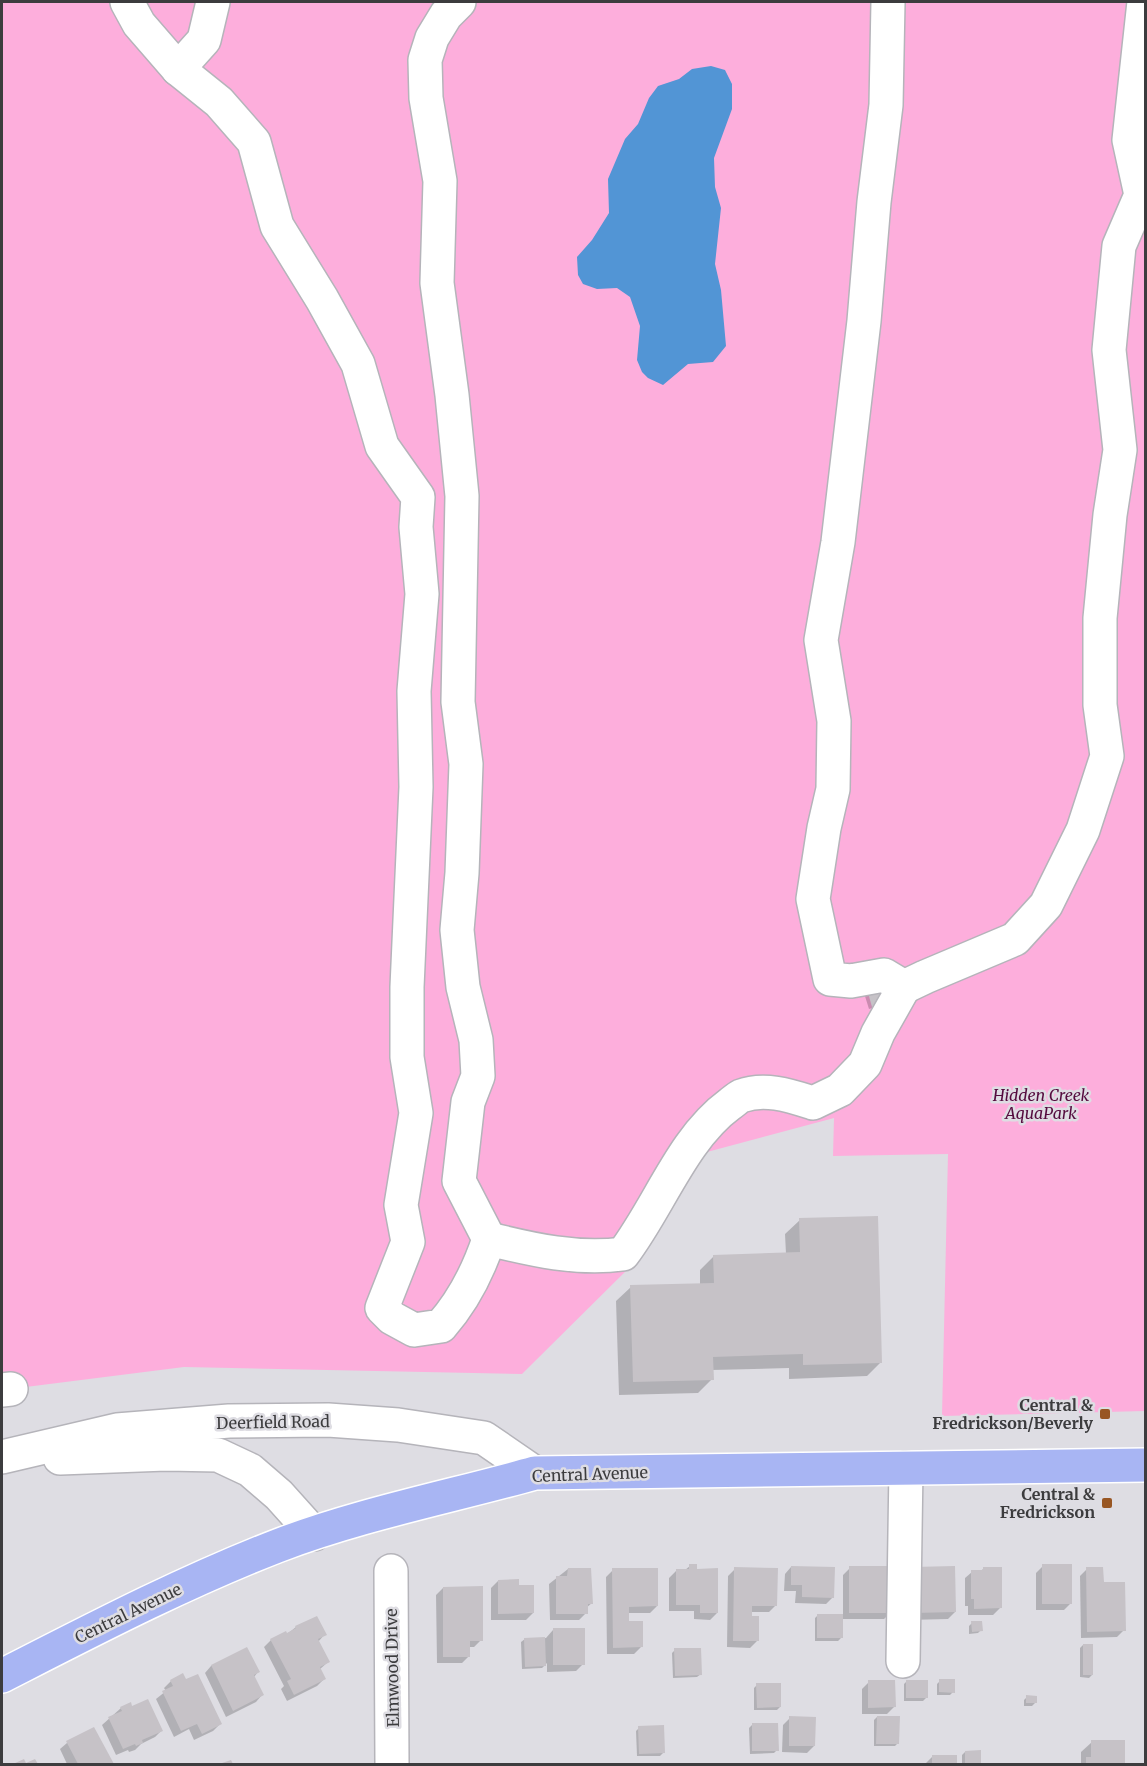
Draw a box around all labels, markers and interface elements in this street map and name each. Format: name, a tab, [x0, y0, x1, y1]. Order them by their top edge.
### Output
park label: Hidden Creek AquaPark	[992, 1085, 1090, 1123]
place label: Central & Fredrickson/Beverly	[932, 1395, 1094, 1433]
marker: Central & Fredrickson/Beverly	[1098, 1407, 1112, 1421]
street label: Deerfield Road	[216, 1411, 330, 1433]
street label: Central Avenue	[532, 1462, 648, 1486]
place label: Central & Fredrickson	[1000, 1484, 1095, 1522]
marker: Central & Fredrickson	[1100, 1496, 1114, 1510]
street label: Central Avenue	[72, 1579, 184, 1647]
street label: Elmwood Drive	[381, 1608, 403, 1728]

